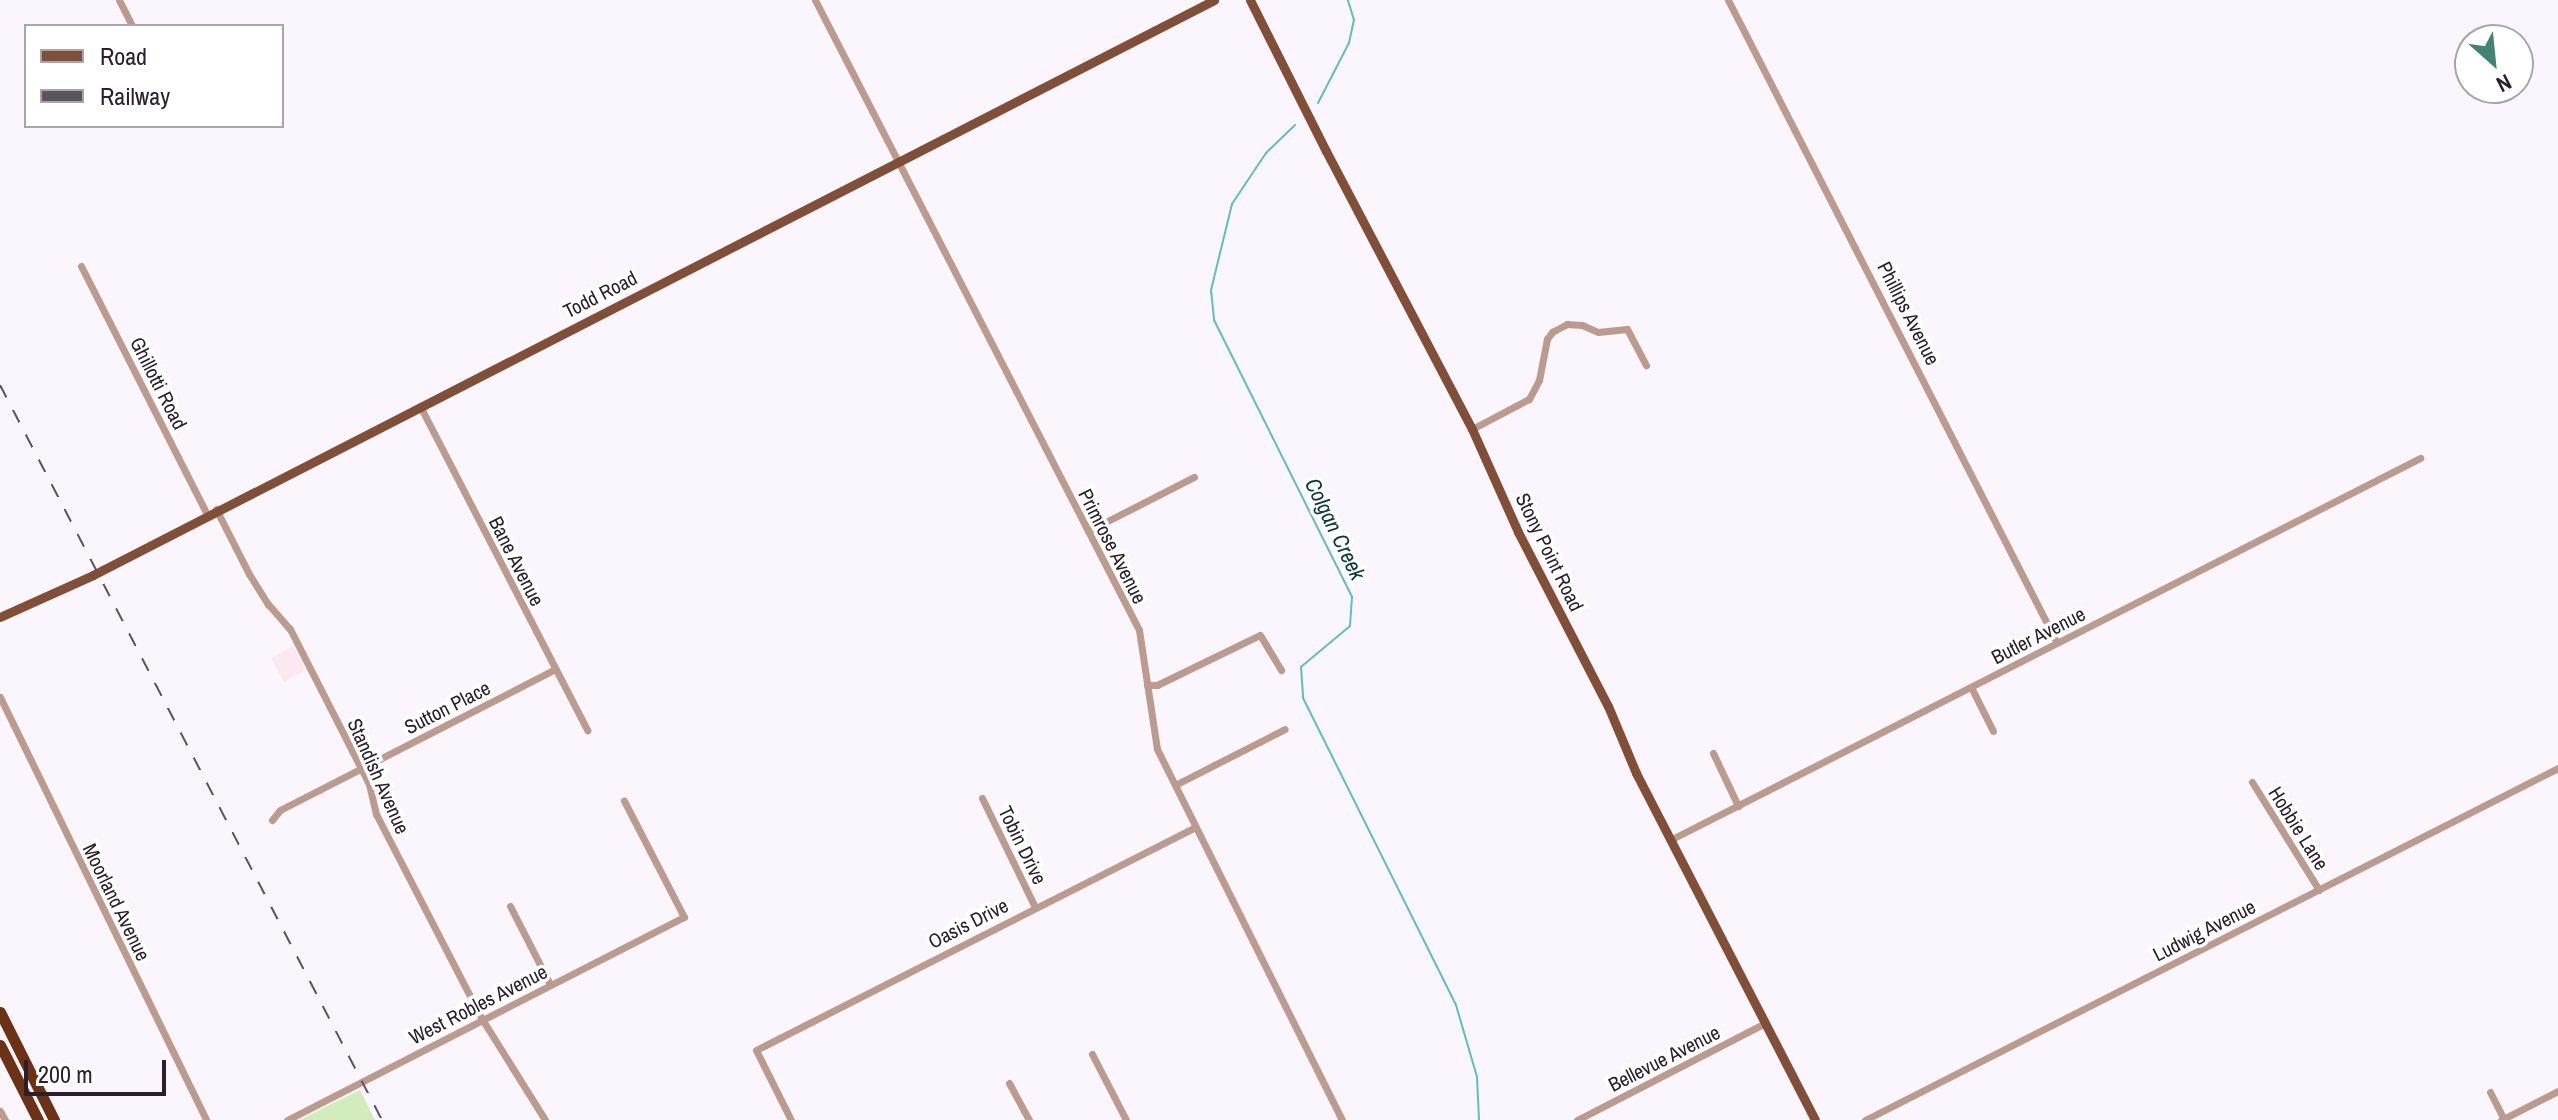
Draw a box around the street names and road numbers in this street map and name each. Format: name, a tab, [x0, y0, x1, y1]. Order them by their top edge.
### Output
street label: Phillips Avenue	[1873, 257, 1945, 369]
street label: Todd Road	[559, 265, 641, 323]
street label: Ghillotti Road	[126, 333, 192, 433]
street label: Primrose Avenue	[1074, 484, 1152, 608]
street label: Stony Point Road	[1511, 489, 1589, 615]
street label: Bane Avenue	[484, 512, 550, 610]
street label: Butler Avenue	[1987, 601, 2089, 669]
street label: Sutton Place	[400, 675, 494, 739]
street label: Standish Avenue	[343, 714, 415, 838]
street label: Hobbie Lane	[2264, 782, 2334, 874]
street label: Tobin Drive	[994, 802, 1052, 888]
street label: Moorland Avenue	[78, 839, 156, 965]
street label: Oasis Drive	[924, 893, 1012, 953]
street label: Ludwig Avenue	[2148, 894, 2260, 966]
street label: West Robles Avenue	[405, 959, 551, 1049]
street label: Bellevue Avenue	[1604, 1019, 1724, 1097]

